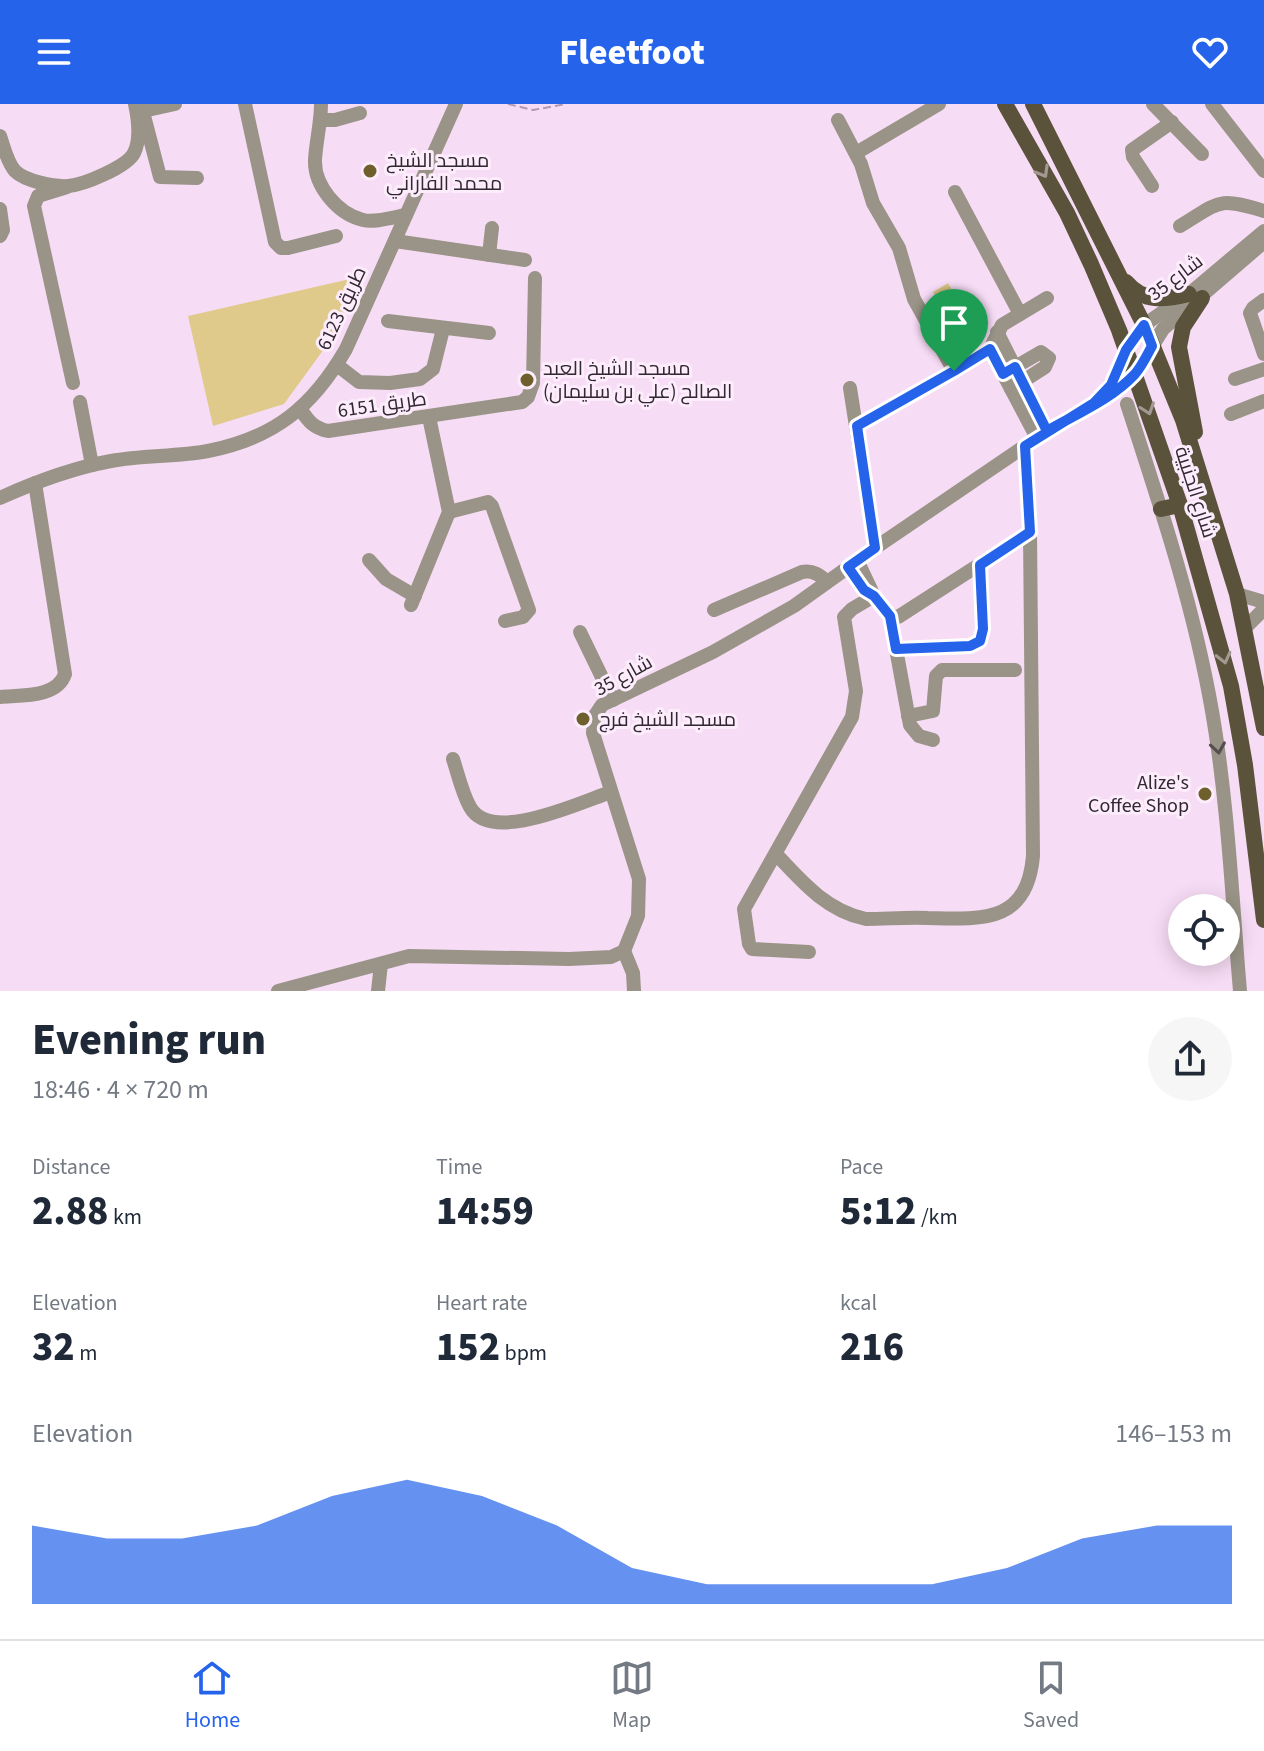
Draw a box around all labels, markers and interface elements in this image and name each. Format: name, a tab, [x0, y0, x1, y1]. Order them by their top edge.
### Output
text: Fleetfoot	[559, 27, 705, 78]
icon: menu	[32, 30, 76, 74]
icon: heart	[1188, 30, 1232, 74]
place label: مسجد الشيخ محمد الفاراني	[386, 147, 502, 199]
marker: مسجد الشيخ محمد الفاراني	[361, 162, 379, 180]
one-way arrow	[1033, 163, 1049, 178]
street label: شارع 35	[1142, 248, 1209, 308]
street label: طريق 6123	[310, 262, 374, 355]
pin	[920, 289, 988, 371]
icon: arrive	[932, 301, 976, 345]
place label: مسجد الشيخ العبد الصالح (علي بن سليمان)	[543, 355, 733, 407]
marker: مسجد الشيخ العبد الصالح (علي بن سليمان)	[518, 371, 536, 389]
street label: طريق 6151	[336, 385, 428, 425]
one-way arrow	[1138, 402, 1154, 416]
street label: شارع الجنبية	[1167, 443, 1223, 542]
street label: شارع 35	[589, 648, 658, 703]
one-way arrow	[1214, 650, 1231, 664]
place label: مسجد الشيخ فرج	[599, 706, 736, 734]
marker: مسجد الشيخ فرج	[574, 710, 592, 728]
one-way arrow	[1209, 741, 1226, 755]
place label: Alize's Coffee Shop	[1088, 769, 1189, 820]
marker: Alize's Coffee Shop	[1196, 785, 1214, 803]
map controls	[1168, 894, 1240, 966]
button: locate	[1168, 894, 1240, 966]
text: Evening run	[32, 1009, 266, 1072]
button: share	[1148, 1017, 1232, 1101]
text: 18:46 · 4 × 720 m	[32, 1071, 209, 1108]
text: Distance	[32, 1151, 110, 1183]
text: Time	[436, 1151, 482, 1183]
text: Pace	[840, 1151, 883, 1183]
text: 2.88	[32, 1183, 108, 1240]
text: 14:59	[436, 1183, 534, 1240]
text: 5:12	[840, 1183, 916, 1240]
text: km	[108, 1201, 142, 1233]
text: /km	[916, 1201, 958, 1233]
text: Elevation	[32, 1287, 118, 1319]
text: Heart rate	[436, 1287, 527, 1319]
text: kcal	[840, 1287, 877, 1319]
text: 32	[32, 1319, 75, 1376]
text: 152	[436, 1319, 500, 1376]
text: 216	[840, 1319, 904, 1376]
text: m	[75, 1337, 97, 1369]
text: bpm	[500, 1337, 547, 1369]
text: Elevation	[32, 1415, 133, 1452]
text: 146–153 m	[1115, 1415, 1232, 1452]
tab: Home	[185, 1656, 240, 1736]
tab: Map	[610, 1656, 654, 1736]
tab: Saved	[1023, 1656, 1079, 1736]

